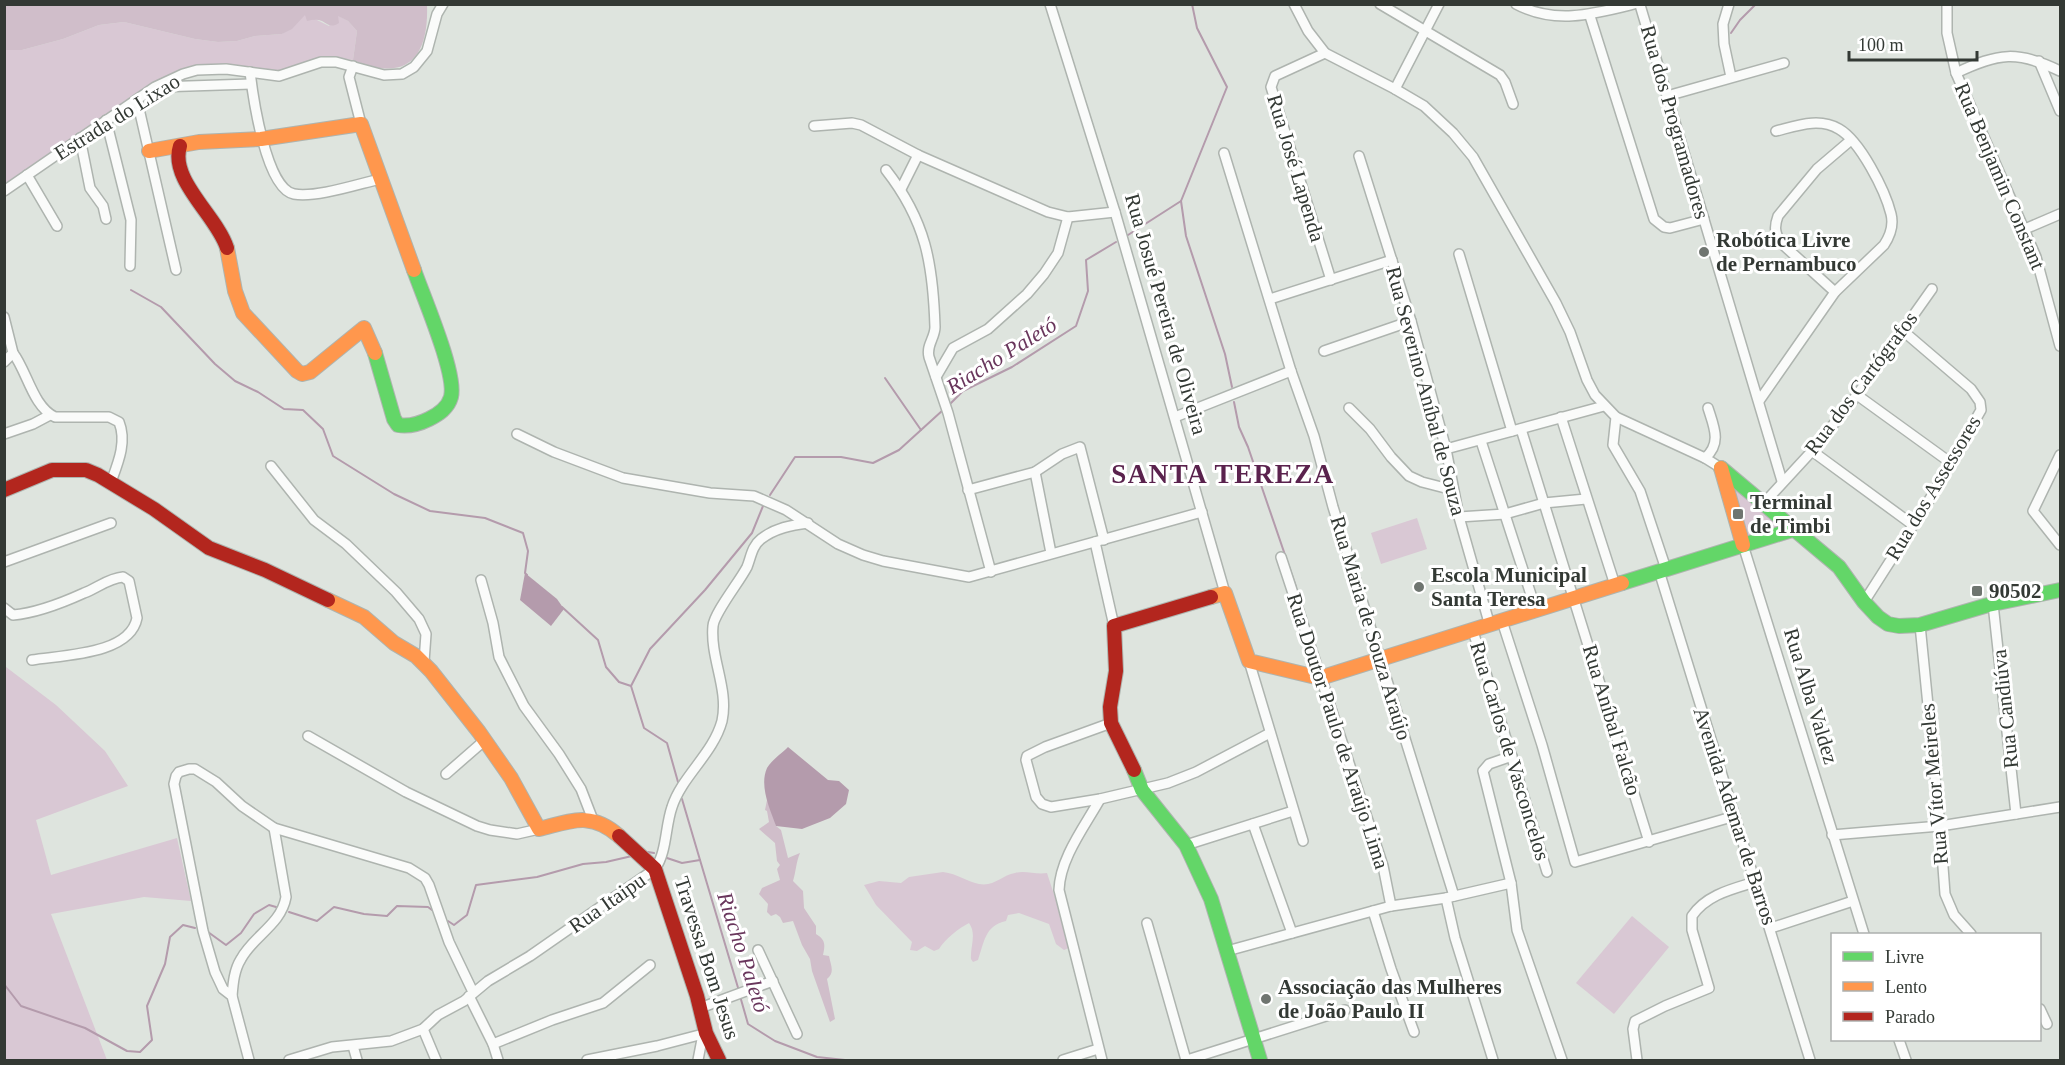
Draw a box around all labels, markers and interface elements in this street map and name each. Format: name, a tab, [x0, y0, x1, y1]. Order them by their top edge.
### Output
street label: Rua dos Programadores	[1636, 22, 1714, 222]
scale bar	[1849, 24, 1976, 62]
text: 100 m	[1858, 35, 1904, 55]
street label: Estrada do Lixao	[50, 69, 184, 165]
street label: Rua Benjamin Constant	[1950, 79, 2050, 273]
street label: Rua José Lapenda	[1262, 91, 1330, 245]
street label: Rua Josué Pereira de Oliveira	[1120, 191, 1212, 438]
place label: Robótica Livre de Pernambuco	[1716, 228, 1857, 276]
marker: Robótica Livre de Pernambuco	[1697, 245, 1711, 259]
street label: Rua Severino Aníbal de Souza	[1381, 264, 1471, 519]
street label: Rua dos Cartógrafos	[1799, 307, 1923, 459]
water label: Riacho Paletó	[941, 312, 1061, 400]
street label: Rua dos Assessores	[1880, 411, 1986, 565]
district label: SANTA TEREZA	[1111, 459, 1335, 489]
place label: Terminal de Timbi	[1750, 490, 1832, 538]
marker: Terminal de Timbi	[1731, 507, 1745, 521]
street label: Rua Maria de Souza Araújo	[1325, 513, 1417, 743]
place label: Escola Municipal Santa Teresa	[1431, 563, 1587, 611]
place label: 90502	[1989, 579, 2042, 603]
marker: Escola Municipal Santa Teresa	[1412, 580, 1426, 594]
marker: 90502	[1970, 584, 1984, 598]
street label: Rua Doutor Paulo de Araújo Lima	[1282, 590, 1394, 873]
street label: Rua Alba Valdez	[1779, 625, 1843, 767]
street label: Rua Carlos de Vasconcelos	[1465, 639, 1555, 863]
street label: Rua Aníbal Falcão	[1578, 642, 1646, 798]
street label: Rua Candiúva	[1987, 648, 2023, 770]
street label: Rua Vítor Meireles	[1915, 702, 1953, 866]
street label: Avenida Ademar de Barros	[1688, 704, 1782, 928]
street label: Rua Itaipu	[564, 868, 650, 938]
street label: Travessa Bom Jesus	[669, 874, 745, 1042]
water label: Riacho Paletó	[712, 888, 775, 1016]
legend	[1831, 933, 2041, 1041]
text: Livre	[1885, 947, 1924, 967]
place label: Associação das Mulheres de João Paulo II	[1278, 975, 1502, 1023]
text: Lento	[1885, 977, 1927, 997]
marker: Associação das Mulheres de João Paulo II	[1259, 992, 1273, 1006]
text: Parado	[1885, 1007, 1935, 1027]

